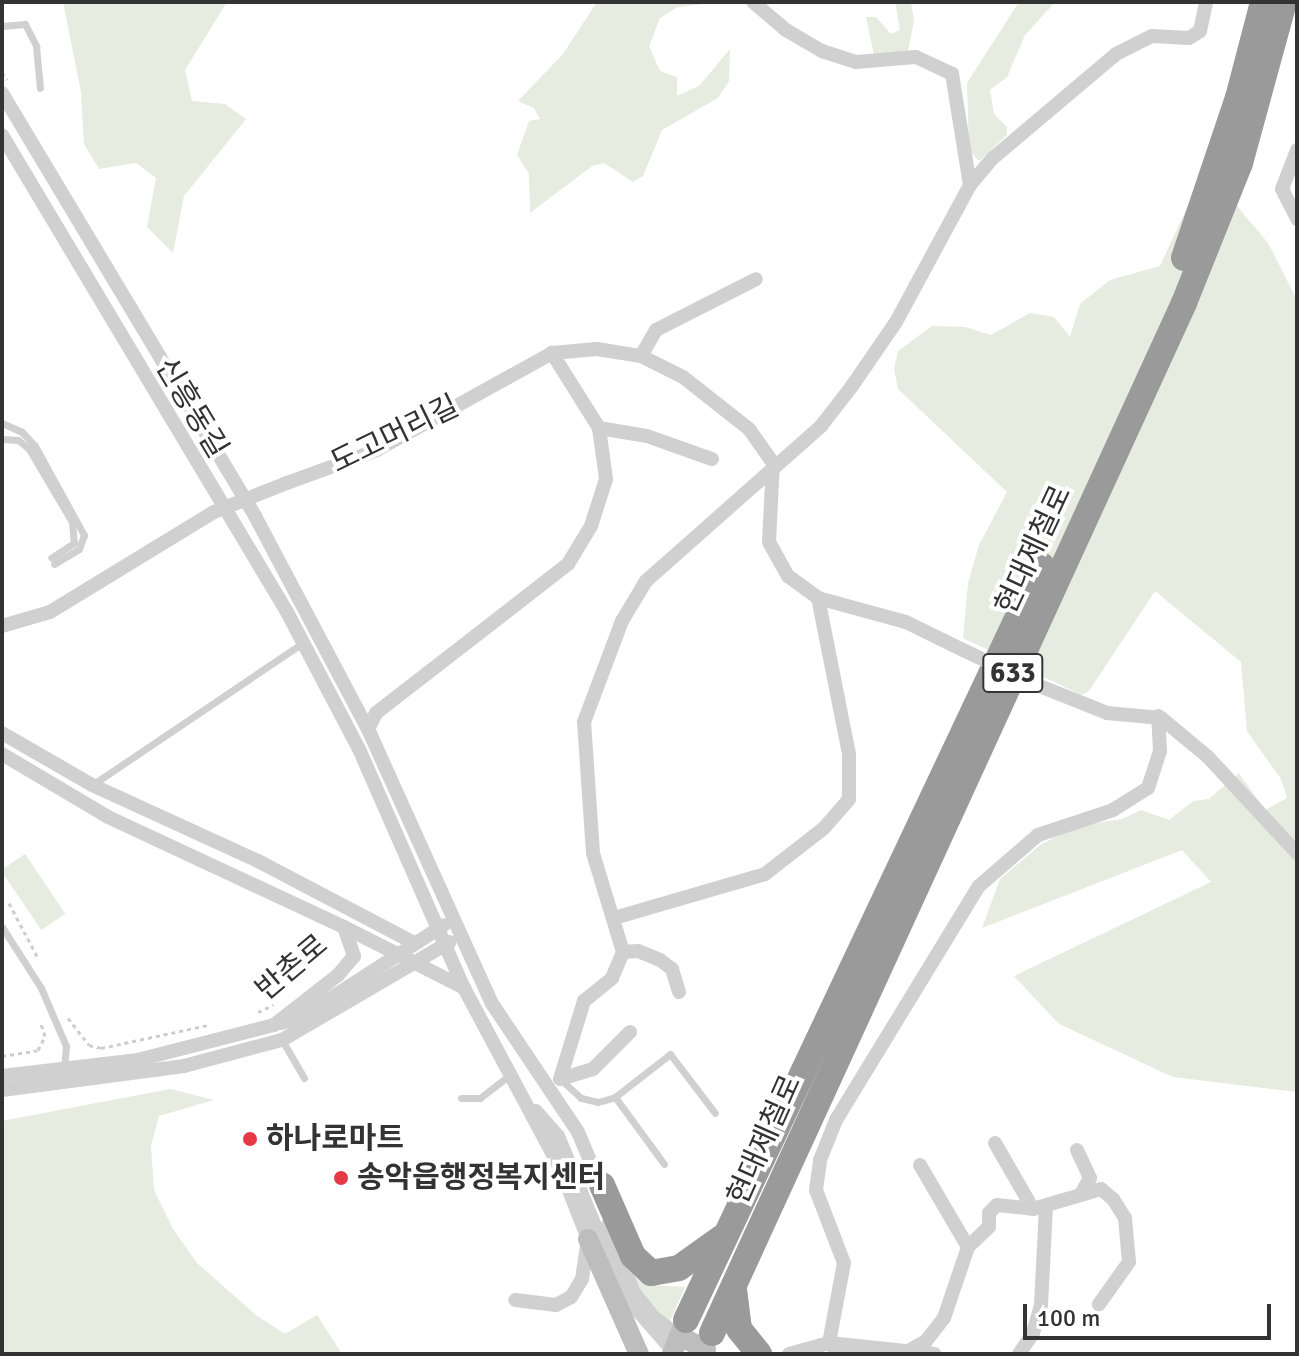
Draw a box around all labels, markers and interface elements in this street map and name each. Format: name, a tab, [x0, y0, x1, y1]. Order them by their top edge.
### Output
street label: 신흥동길	[147, 351, 235, 465]
street label: 도고머리길	[325, 389, 465, 481]
street label: 현대제철로	[989, 480, 1079, 620]
road number: 633	[981, 649, 1045, 697]
street label: 반촌로	[249, 928, 335, 1008]
street label: 현대제철로	[720, 1070, 810, 1210]
place label: 하나로마트	[266, 1121, 404, 1157]
marker: 하나로마트	[241, 1130, 259, 1148]
place label: 송악읍행정복지센터	[357, 1160, 605, 1196]
marker: 송악읍행정복지센터	[332, 1169, 350, 1187]
scale bar	[1027, 1288, 1275, 1338]
text: 100 m	[1037, 1303, 1100, 1333]

